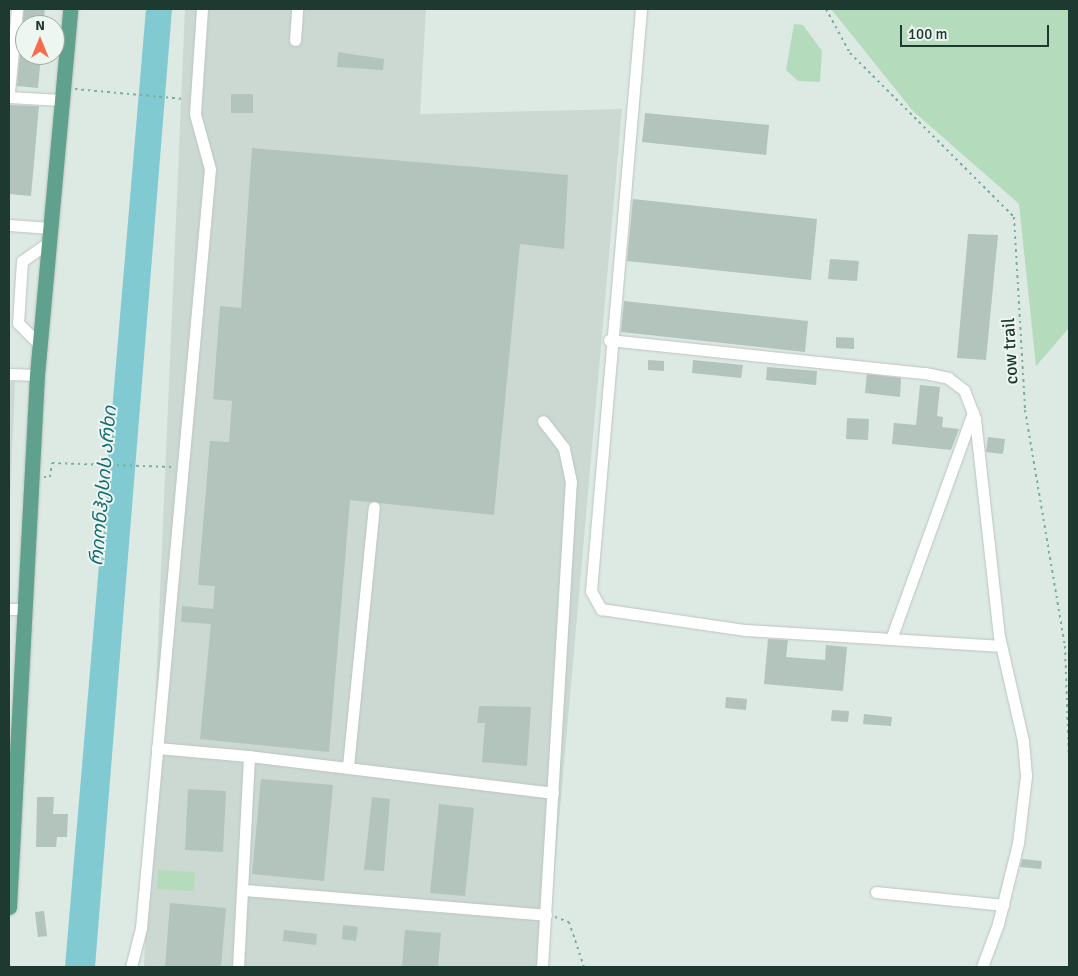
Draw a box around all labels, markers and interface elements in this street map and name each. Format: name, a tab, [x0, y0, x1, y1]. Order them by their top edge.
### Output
north arrow	[15, 15, 65, 65]
scale bar	[903, 15, 1052, 47]
text: N	[35, 17, 45, 34]
text: 100 m	[908, 25, 948, 43]
street label: cow trail	[997, 317, 1023, 385]
water label: რიონჰესის არხი	[86, 405, 122, 567]

